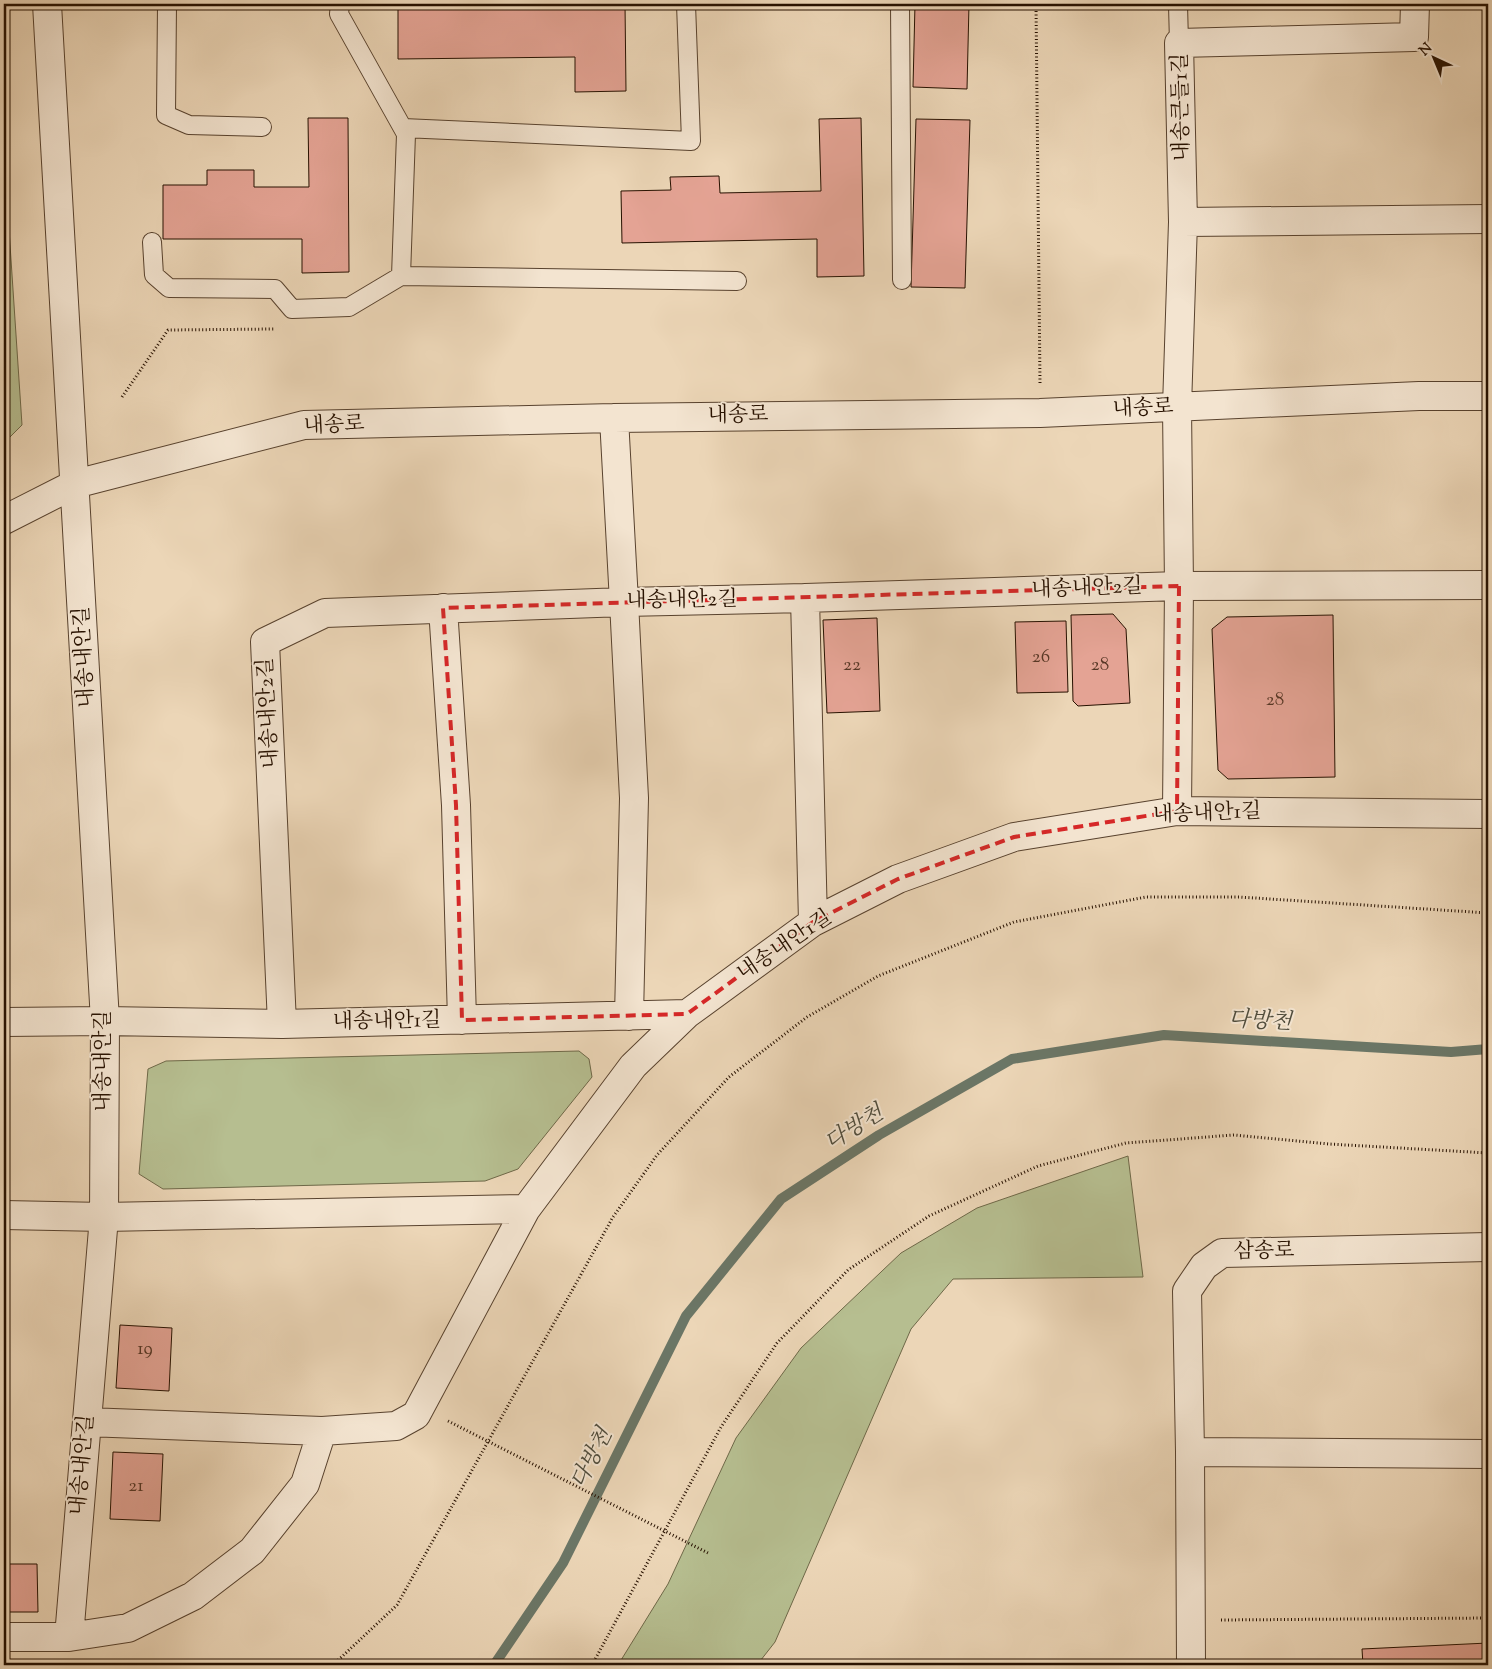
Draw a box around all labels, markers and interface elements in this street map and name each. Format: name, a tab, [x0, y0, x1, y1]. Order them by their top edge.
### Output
north arrow	[1410, 32, 1460, 82]
text: N	[1415, 39, 1437, 61]
street label: 내송큰들1길	[1166, 52, 1198, 162]
street label: 내송로	[1112, 392, 1174, 426]
street label: 내송로	[707, 400, 769, 432]
street label: 내송로	[303, 409, 365, 443]
street label: 내송내안2길	[1031, 572, 1143, 606]
street label: 내송내안2길	[626, 585, 738, 617]
street label: 내송내안길	[67, 606, 103, 708]
house number: 26	[1032, 644, 1050, 671]
house number: 22	[843, 652, 861, 679]
house number: 28	[1091, 652, 1109, 679]
street label: 내송내안2길	[251, 657, 287, 769]
house number: 28	[1266, 687, 1284, 714]
street label: 내송내안1길	[1152, 797, 1262, 831]
street label: 내송내안1길	[732, 903, 838, 989]
water label: 다방천	[1227, 1004, 1294, 1040]
street label: 내송내안1길	[332, 1006, 442, 1038]
street label: 내송내안길	[89, 1010, 119, 1112]
water label: 다방천	[819, 1098, 892, 1159]
street label: 삼송로	[1233, 1236, 1295, 1268]
house number: 19	[137, 1336, 153, 1363]
street label: 내송내안길	[64, 1413, 102, 1517]
water label: 다방천	[564, 1422, 623, 1495]
house number: 21	[128, 1473, 144, 1500]

